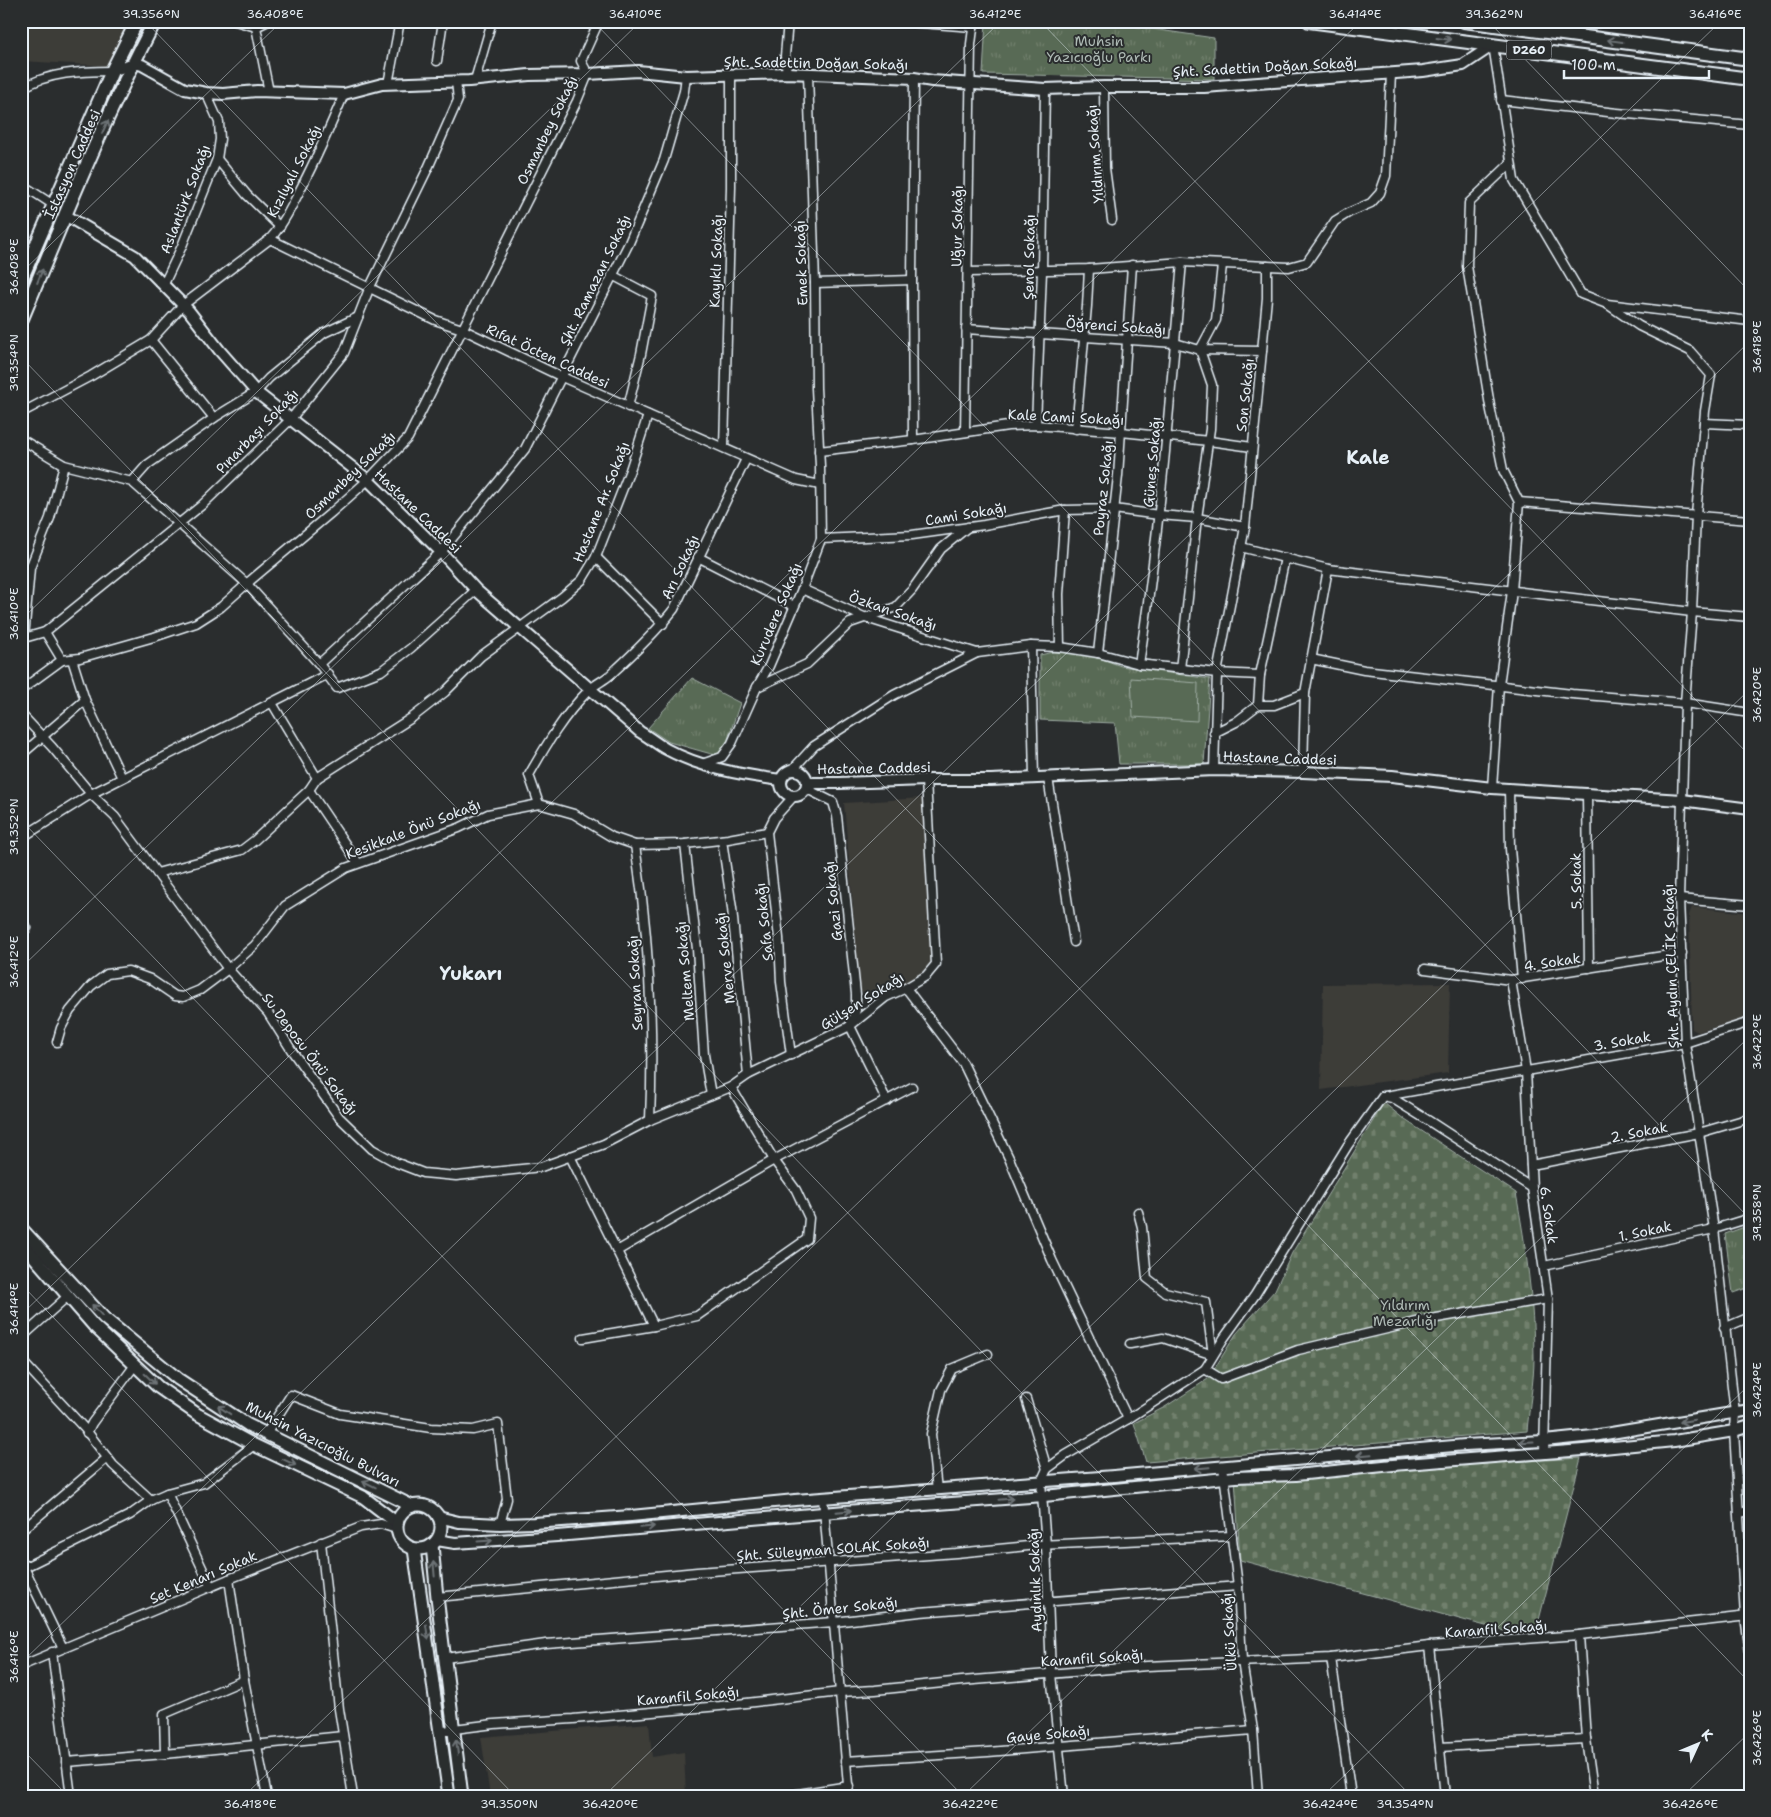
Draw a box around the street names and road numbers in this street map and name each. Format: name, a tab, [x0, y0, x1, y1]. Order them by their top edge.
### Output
road number: D260	[1506, 40, 1552, 60]
street label: Şht. Sadettin Doğan Sokağı	[724, 52, 908, 74]
street label: Şht. Sadettin Doğan Sokağı	[1172, 53, 1358, 81]
street label: Osmanbey Sokağı	[513, 72, 581, 188]
street label: Yıldırım Sokağı	[1083, 104, 1107, 204]
street label: İstasyon Caddesi	[40, 107, 104, 221]
street label: Kızılyalı Sokağı	[263, 122, 325, 220]
street label: Aslantürk Sokağı	[156, 142, 214, 256]
street label: Uğur Sokağı	[947, 185, 967, 267]
street label: Şht. Ramazan Sokağı	[555, 211, 635, 349]
street label: Kayıklı Sokağı	[705, 214, 727, 308]
street label: Şenol Sokağı	[1019, 214, 1039, 300]
street label: Emek Sokağı	[791, 220, 811, 306]
street label: Öğrenci Sokağı	[1065, 314, 1167, 338]
street label: Rıfat Öcten Caddesi	[484, 320, 612, 392]
street label: Son Sokağı	[1232, 357, 1258, 433]
street label: Pınarbaşı Sokağı	[212, 385, 302, 477]
street label: Kale Cami Sokağı	[1007, 405, 1125, 429]
street label: Güneş Sokağı	[1139, 416, 1165, 508]
street label: Osmanbey Sokağı	[301, 427, 399, 523]
street label: Hastane Ar. Sokağı	[569, 439, 633, 565]
street label: Poyraz Sokağı	[1089, 439, 1117, 537]
street label: Hastane Caddesi	[371, 465, 465, 557]
street label: Cami Sokağı	[924, 499, 1008, 529]
street label: Arı Sokağı	[657, 532, 703, 602]
street label: Kurudere Sokağı	[746, 560, 806, 668]
street label: Özkan Sokağı	[847, 588, 939, 634]
street label: Hastane Caddesi	[1223, 747, 1337, 769]
street label: Hastane Caddesi	[817, 758, 931, 778]
street label: Kesikkale Önü Sokağı	[343, 795, 483, 863]
street label: 5. Sokak	[1567, 853, 1585, 909]
street label: Gazi Sokağı	[820, 860, 846, 942]
street label: Safa Sokağı	[751, 882, 777, 962]
street label: Şht. Aydın ÇELİK Sokağı	[1659, 883, 1683, 1049]
street label: Merve Sokağı	[711, 911, 739, 1005]
street label: Meltem Sokağı	[672, 920, 698, 1022]
street label: Seyran Sokağı	[624, 935, 646, 1031]
street label: 4. Sokak	[1522, 949, 1582, 975]
street label: Gülşen Sokağı	[817, 968, 907, 1034]
street label: Su Deposu Önü Sokağı	[258, 989, 362, 1119]
street label: 3. Sokak	[1592, 1027, 1652, 1055]
street label: 2. Sokak	[1609, 1118, 1669, 1146]
street label: 6. Sokak	[1536, 1185, 1562, 1245]
street label: 1. Sokak	[1617, 1217, 1673, 1245]
street label: Muhsin Yazıcıoğlu Bulvarı	[243, 1397, 403, 1491]
street label: Aydınlık Sokağı	[1024, 1528, 1046, 1632]
street label: Şht. Süleyman SOLAK Sokağı	[736, 1533, 930, 1565]
street label: Set Kenarı Sokak	[147, 1546, 259, 1608]
street label: Ülkü Sokağı	[1217, 1592, 1241, 1672]
street label: Şht. Ömer Sokağı	[781, 1593, 899, 1623]
street label: Karanfil Sokağı	[1444, 1616, 1548, 1642]
street label: Karanfil Sokağı	[1040, 1645, 1144, 1671]
street label: Karanfil Sokağı	[636, 1683, 740, 1709]
street label: Gaye Sokağı	[1005, 1721, 1091, 1747]

